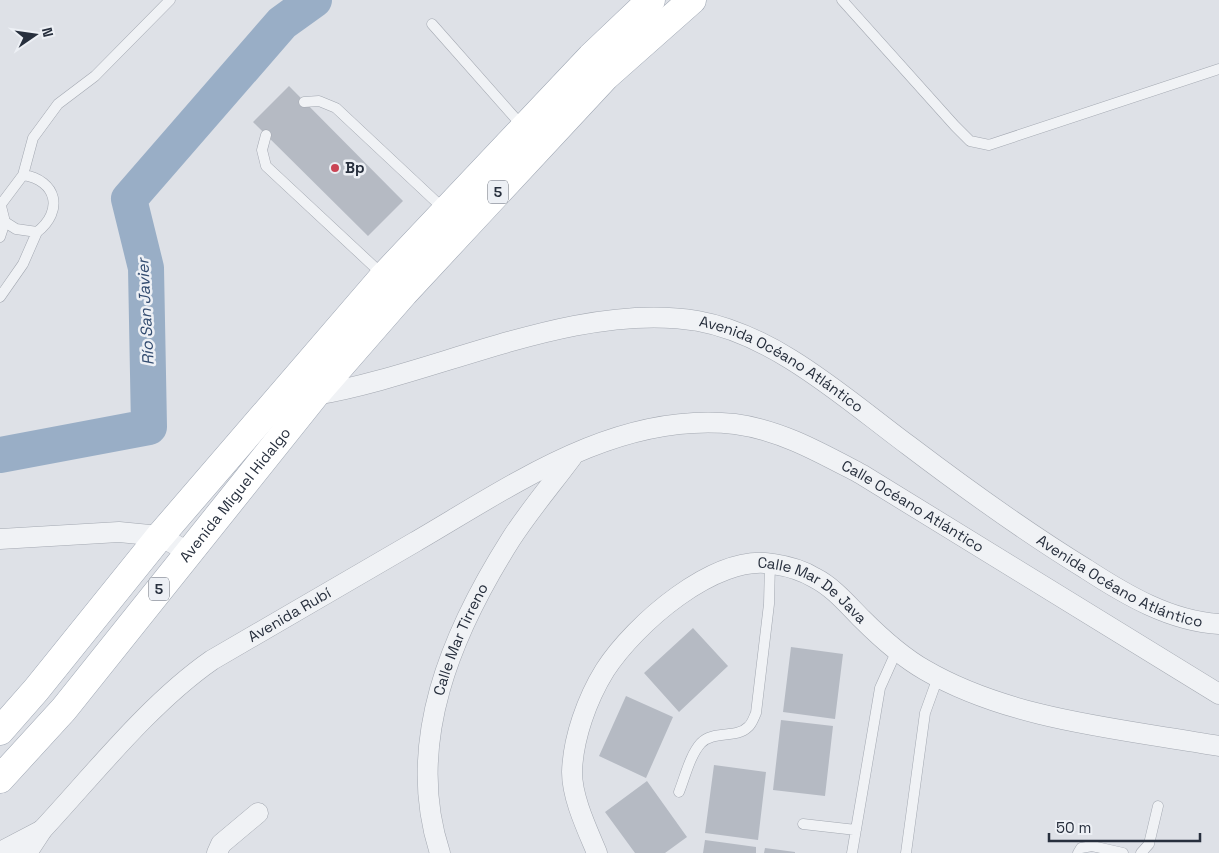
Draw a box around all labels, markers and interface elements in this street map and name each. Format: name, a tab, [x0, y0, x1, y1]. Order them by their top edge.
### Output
north arrow	[10, 10, 60, 60]
text: N	[38, 25, 57, 39]
place label: Bp	[345, 158, 365, 177]
marker: Bp	[329, 162, 341, 174]
road number: 5	[488, 180, 508, 203]
water label: Río San Javier	[132, 256, 159, 366]
street label: Avenida Océano Atlántico	[698, 311, 867, 416]
street label: Avenida Miguel Hidalgo	[175, 423, 294, 566]
street label: Calle Océano Atlántico	[838, 455, 988, 556]
street label: Avenida Océano Atlántico	[1033, 530, 1205, 631]
street label: Calle Mar De Java	[757, 553, 871, 628]
road number: 5	[149, 578, 169, 600]
street label: Calle Mar Tirreno	[429, 580, 492, 698]
street label: Avenida Rubí	[244, 583, 334, 646]
scale bar	[1049, 810, 1200, 842]
text: 50 m	[1056, 818, 1091, 837]

